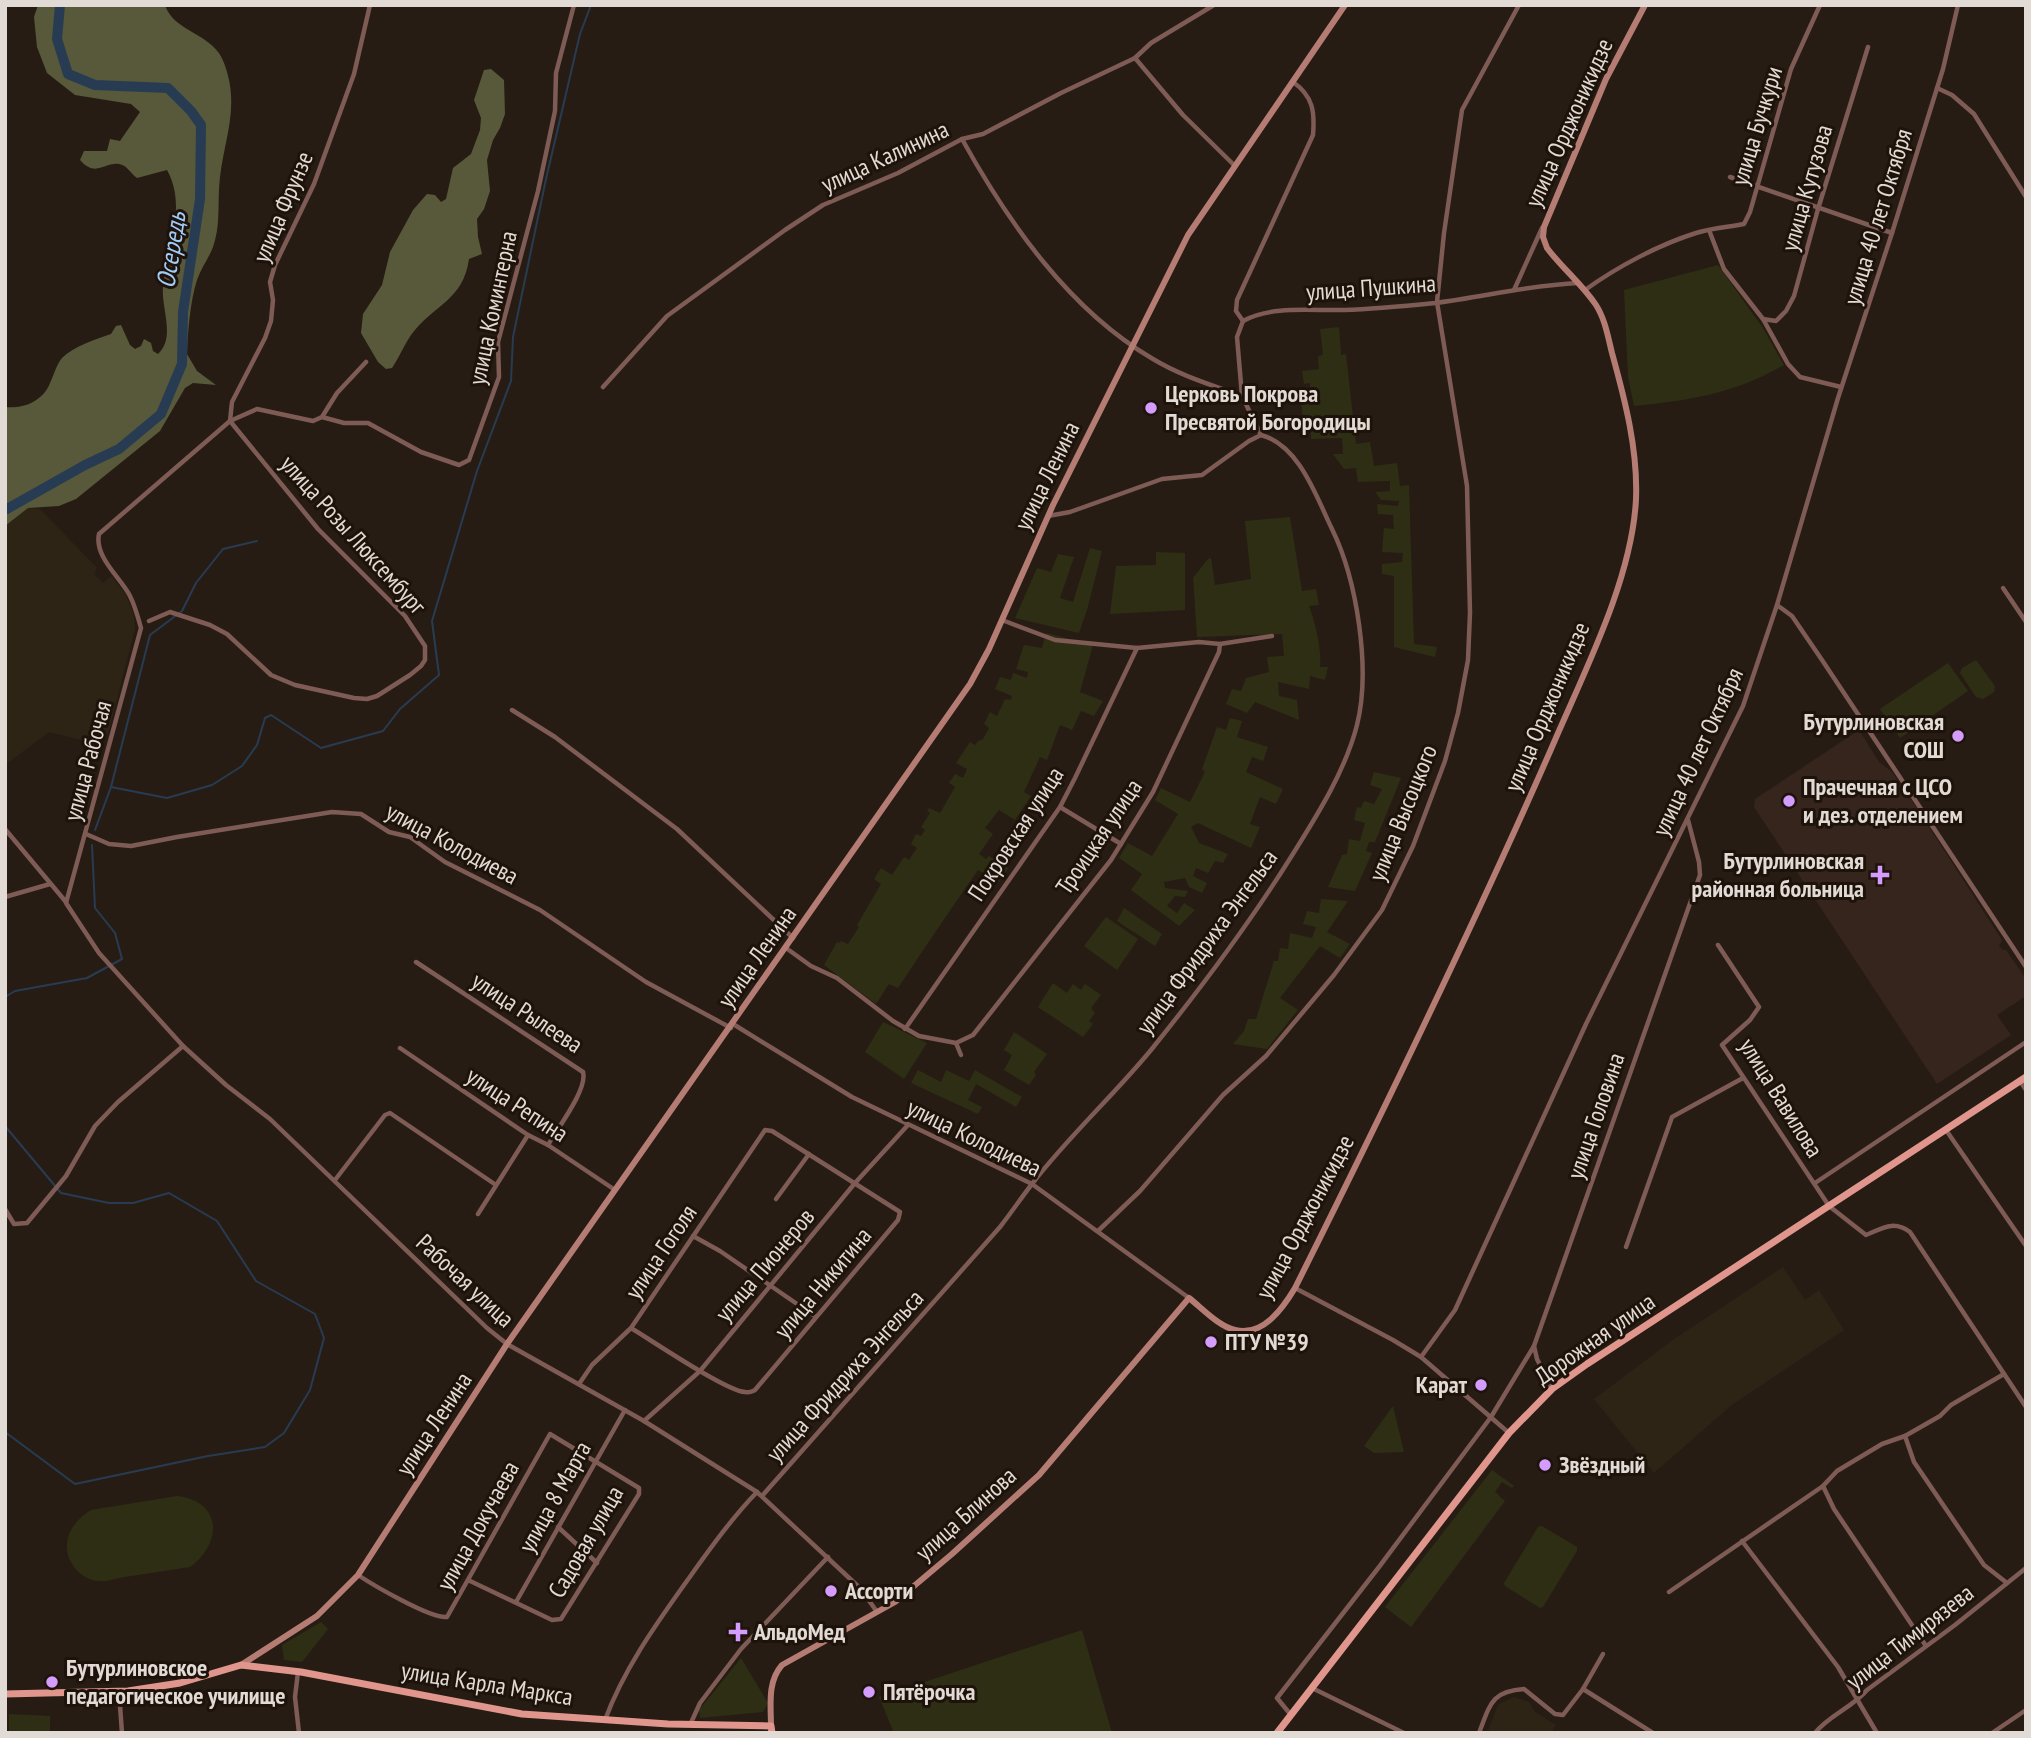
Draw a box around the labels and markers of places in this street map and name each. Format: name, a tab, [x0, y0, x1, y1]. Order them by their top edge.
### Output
place label: Церковь Покрова Пресвятой Богородицы	[1165, 378, 1371, 437]
marker: Церковь Покрова Пресвятой Богородицы	[1143, 400, 1159, 416]
place label: Бутурлиновская СОШ	[1803, 706, 1944, 765]
marker: Бутурлиновская СОШ	[1950, 728, 1966, 744]
place label: Прачечная с ЦСО и дез. отделением	[1803, 771, 1963, 830]
marker: Прачечная с ЦСО и дез. отделением	[1781, 793, 1797, 809]
place label: Бутурлиновская районная больница	[1692, 845, 1864, 904]
marker: Бутурлиновская районная больница	[1870, 865, 1890, 885]
place label: ПТУ №39	[1225, 1326, 1309, 1357]
marker: ПТУ №39	[1203, 1334, 1219, 1350]
place label: Карат	[1416, 1369, 1468, 1400]
marker: Карат	[1473, 1377, 1489, 1393]
place label: Звёздный	[1559, 1449, 1645, 1480]
marker: Звёздный	[1537, 1457, 1553, 1473]
place label: Ассорти	[844, 1575, 913, 1606]
marker: Ассорти	[823, 1583, 839, 1599]
place label: АльдоМед	[753, 1616, 846, 1647]
marker: АльдоМед	[728, 1622, 748, 1642]
place label: Бутурлиновское педагогическое училище	[66, 1652, 286, 1711]
marker: Бутурлиновское педагогическое училище	[44, 1674, 60, 1690]
place label: Пятёрочка	[883, 1676, 975, 1707]
marker: Пятёрочка	[861, 1684, 877, 1700]

